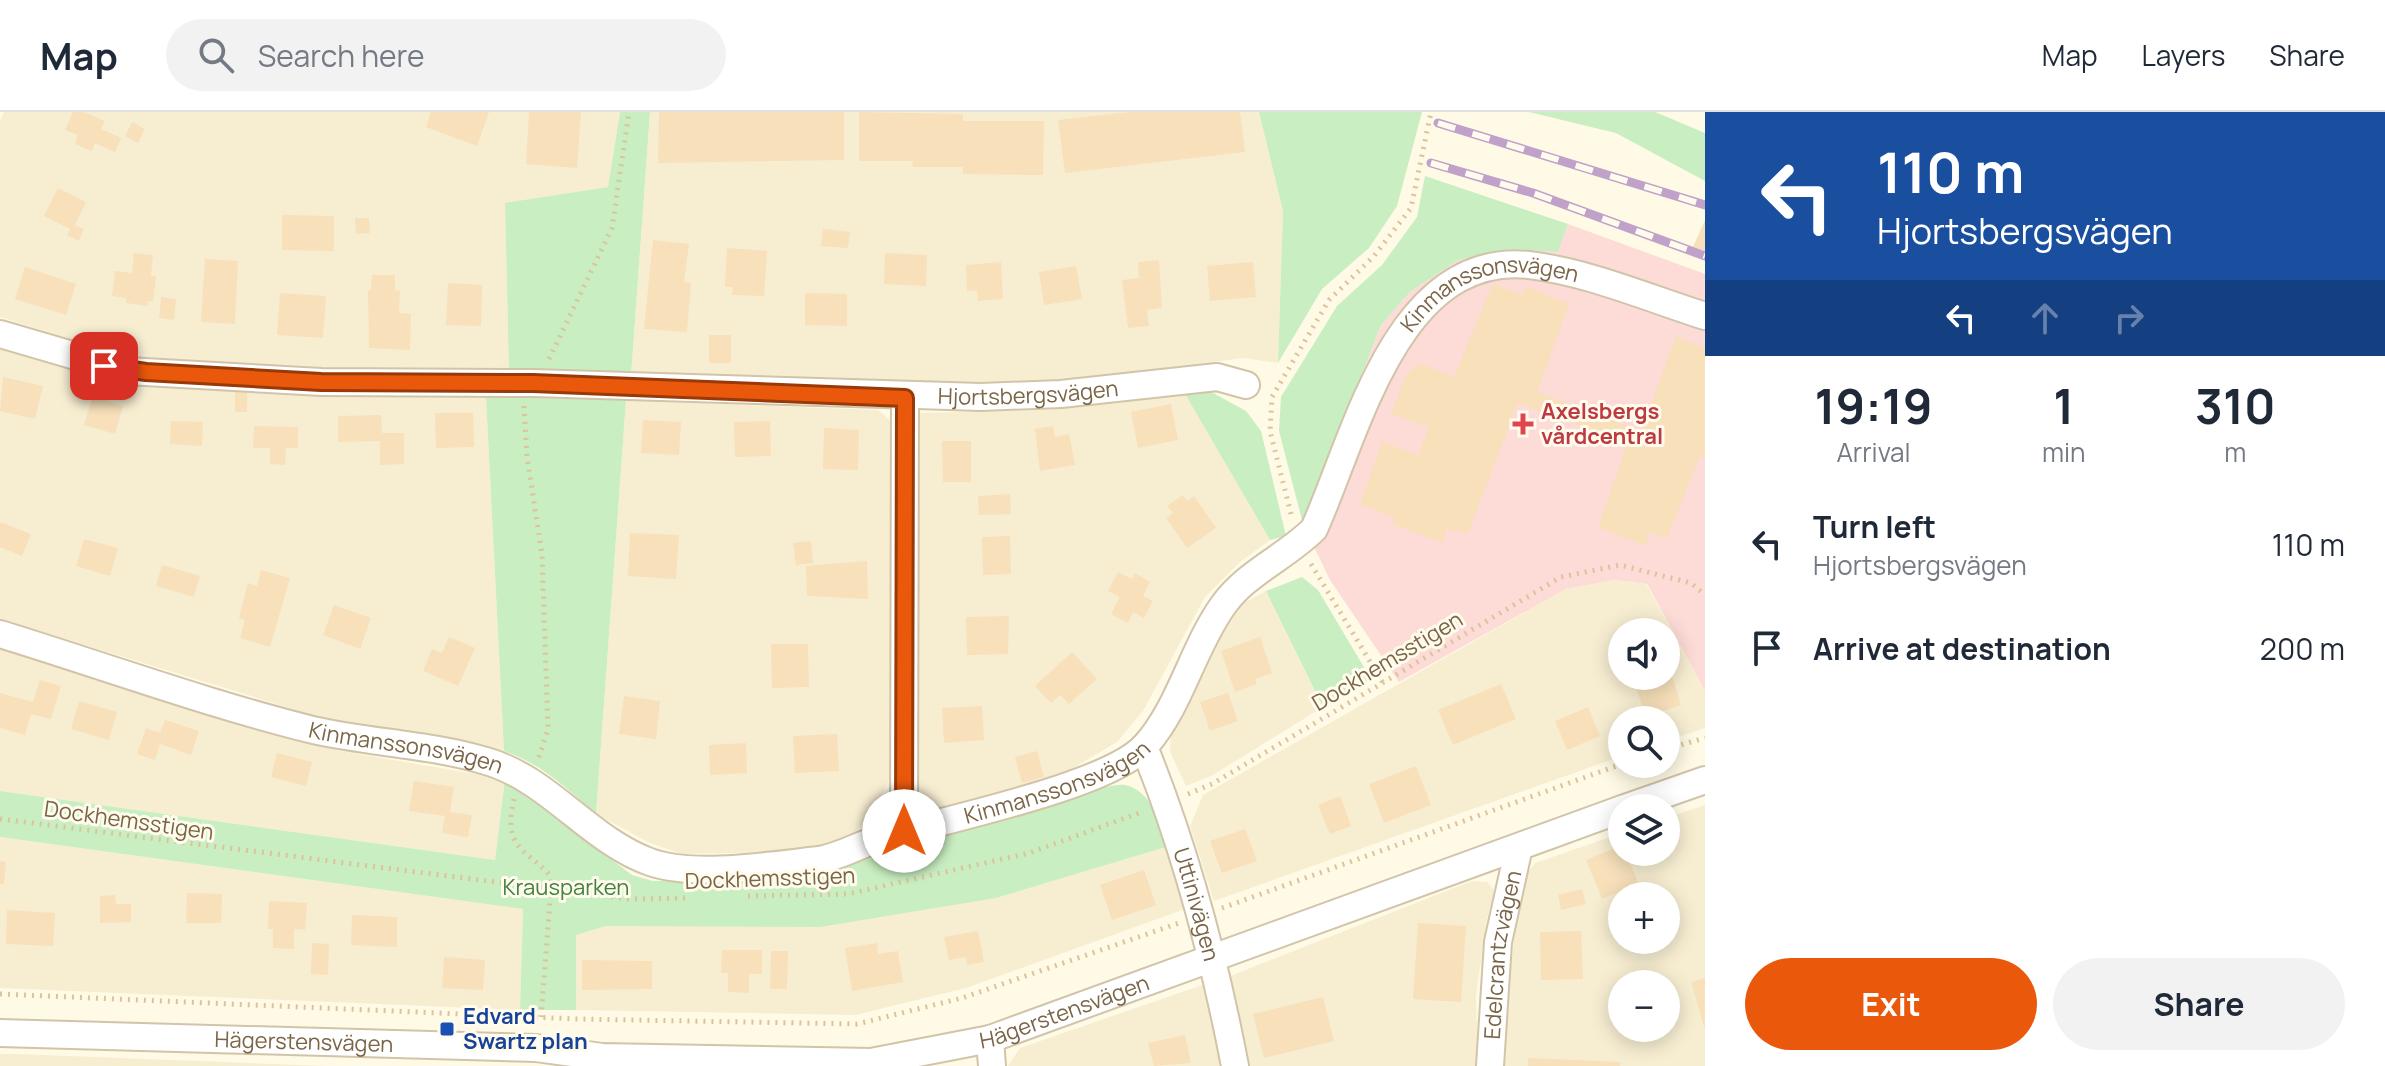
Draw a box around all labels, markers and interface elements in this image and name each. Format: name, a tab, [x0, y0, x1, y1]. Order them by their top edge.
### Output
search box	[166, 19, 726, 91]
text: Map	[40, 29, 118, 81]
icon: search	[194, 33, 238, 77]
text: Search here	[258, 35, 425, 76]
text: Map	[2042, 36, 2098, 74]
text: Layers	[2142, 36, 2225, 74]
text: Share	[2269, 36, 2345, 74]
text: 110 m	[1877, 133, 2024, 210]
icon: left	[1745, 144, 1849, 248]
text: Hjortsbergsvägen	[1877, 206, 2173, 255]
street label: Kinmanssonsvägen	[1393, 249, 1582, 338]
icon: left	[1939, 296, 1983, 340]
icon: ahead	[2023, 296, 2067, 340]
icon: right	[2107, 296, 2151, 340]
pin	[70, 332, 138, 400]
icon: arrive	[82, 344, 126, 388]
street label: Hjortsbergsvägen	[937, 373, 1120, 412]
text: 19:19	[1814, 373, 1933, 438]
text: 1	[2053, 373, 2074, 438]
text: 310	[2195, 373, 2276, 438]
place label: Axelsbergs vårdcentral	[1541, 396, 1663, 451]
marker: Axelsbergs vårdcentral	[1512, 413, 1534, 435]
text: Arrival	[1836, 434, 1911, 470]
text: min	[2042, 434, 2086, 470]
text: m	[2224, 434, 2246, 470]
text: Turn left	[1813, 506, 1936, 547]
icon: left	[1745, 522, 1789, 566]
text: 110 m	[2272, 524, 2345, 565]
text: Hjortsbergsvägen	[1813, 547, 2027, 583]
street label: Dockhemsstigen	[1306, 604, 1468, 718]
map controls	[1608, 618, 1680, 1042]
button: sound	[1608, 618, 1680, 690]
icon: arrive	[1745, 626, 1789, 670]
text: Arrive at destination	[1813, 628, 2111, 669]
text: 200 m	[2260, 628, 2345, 669]
button: search	[1608, 706, 1680, 778]
street label: Kinmanssonsvägen	[306, 715, 507, 781]
street label: Kinmanssonsvägen	[961, 734, 1157, 831]
position arrow	[862, 789, 946, 873]
street label: Dockhemsstigen	[42, 793, 216, 847]
button: layers	[1608, 794, 1680, 866]
street label: Uttinivägen	[1166, 844, 1227, 964]
street label: Dockhemsstigen	[684, 860, 856, 896]
street label: Edelcrantzvägen	[1477, 868, 1528, 1040]
park label: Krausparken	[503, 872, 629, 902]
button: +	[1608, 882, 1680, 954]
button: Exit	[1745, 958, 2037, 1050]
button: Share	[2053, 958, 2345, 1050]
street label: Hägerstensvägen	[977, 967, 1153, 1056]
button: −	[1608, 970, 1680, 1042]
place label: Edvard Swartz plan	[463, 1001, 588, 1056]
marker: Edvard Swartz plan	[438, 1020, 456, 1038]
street label: Hägerstensvägen	[214, 1024, 394, 1059]

